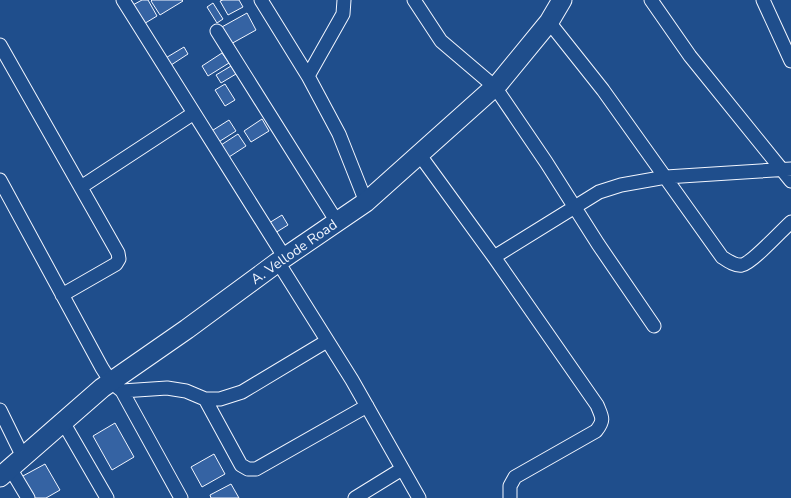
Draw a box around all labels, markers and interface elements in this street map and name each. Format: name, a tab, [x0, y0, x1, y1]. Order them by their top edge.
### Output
street label: A. Vellode Road	[247, 215, 341, 289]

